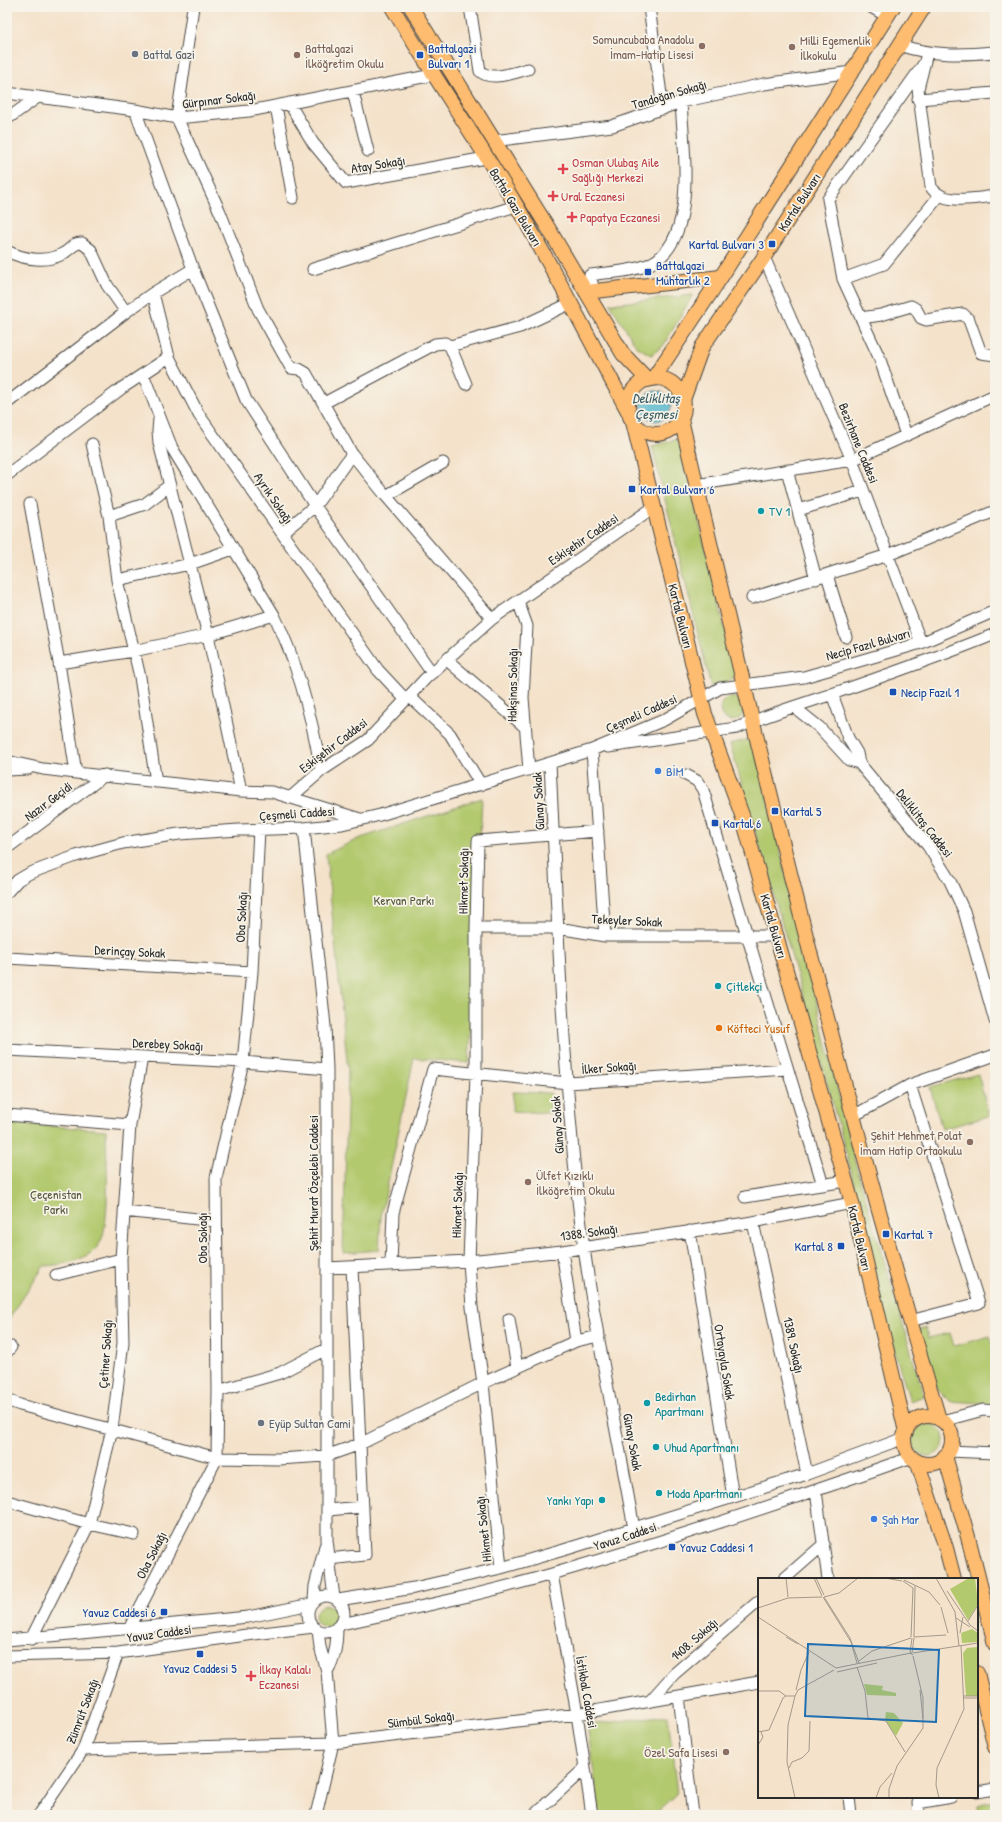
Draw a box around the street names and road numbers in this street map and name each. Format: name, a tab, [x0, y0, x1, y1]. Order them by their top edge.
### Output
street label: Tandoğan Sokağı	[629, 75, 709, 113]
street label: Gürpınar Sokağı	[181, 86, 257, 112]
street label: Atay Sokağı	[350, 151, 406, 177]
street label: Battal Gazi Bulvarı	[486, 164, 546, 250]
street label: Kartal Bulvarı	[773, 169, 825, 235]
street label: Bezirhane Caddesi	[835, 400, 883, 486]
street label: Ayrık Sokağı	[250, 469, 298, 527]
street label: Eskişehir Caddesi	[544, 509, 622, 569]
street label: Kartal Bulvarı	[664, 582, 698, 650]
street label: Necip Fazıl Bulvarı	[824, 623, 912, 665]
street label: Hakşinas Sokağı	[502, 648, 522, 722]
street label: Çeşmeli Caddesi	[603, 689, 679, 737]
street label: Eskişehir Caddesi	[295, 713, 371, 777]
street label: Günay Sokak	[527, 771, 549, 830]
street label: Nazır Geçidi	[20, 777, 76, 825]
street label: Deliklitaş Caddesi	[893, 785, 957, 861]
street label: Çeşmeli Caddesi	[258, 801, 336, 825]
street label: Hikmet Sokağı	[453, 848, 473, 914]
street label: Oba Sokağı	[231, 891, 251, 943]
street label: Kartal Bulvarı	[756, 892, 792, 960]
street label: Tekeyler Sokak	[591, 909, 664, 931]
street label: Derinçay Sokak	[94, 940, 166, 962]
street label: Derebey Sokağı	[132, 1033, 204, 1055]
street label: İlker Sokağı	[581, 1056, 637, 1078]
street label: Günay Sokak	[546, 1095, 568, 1155]
street label: Şehit Murat Özçelebi Caddesi	[304, 1115, 322, 1251]
street label: Hikmet Sokağı	[447, 1172, 467, 1238]
street label: Kartal Bulvarı	[844, 1204, 876, 1272]
street label: Oba Sokağı	[193, 1212, 211, 1264]
street label: 1388. Sokağı	[559, 1219, 619, 1245]
street label: 1389. Sokağı	[779, 1315, 809, 1375]
street label: Çetiner Sokağı	[94, 1319, 116, 1389]
street label: Ortayayla Sokak	[710, 1323, 740, 1402]
street label: Günay Sokak	[619, 1412, 647, 1473]
street label: Hikmet Sokağı	[471, 1495, 495, 1563]
street label: Yavuz Caddesi	[591, 1517, 659, 1555]
street label: Oba Sokağı	[131, 1528, 171, 1582]
street label: 1408. Sokağı	[667, 1613, 721, 1665]
street label: Yavuz Caddesi	[125, 1620, 193, 1646]
street label: İstikbal Caddesi	[572, 1654, 602, 1730]
street label: Zümrüt Sokağı	[61, 1676, 103, 1746]
street label: Sümbül Sokağı	[386, 1706, 456, 1732]

